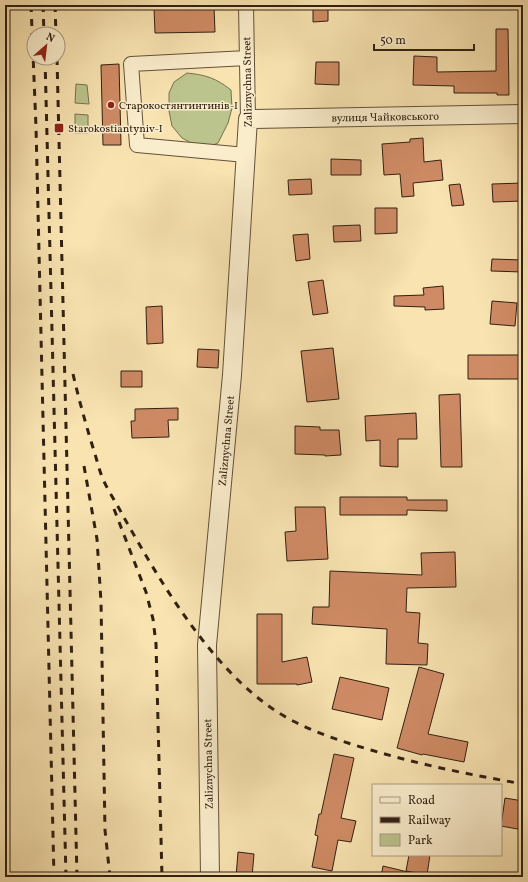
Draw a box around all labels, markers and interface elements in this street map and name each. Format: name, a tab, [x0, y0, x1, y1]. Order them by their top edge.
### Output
north arrow	[26, 26, 66, 66]
scale bar	[374, 26, 474, 52]
text: N	[43, 30, 57, 47]
text: 50 m	[380, 33, 406, 49]
street label: Zaliznychna Street	[240, 36, 257, 127]
place label: Старокостянтинтинів-І	[119, 99, 238, 114]
marker: Старокостянтинтинів-І	[106, 100, 116, 110]
street label: вулиця Чайковського	[331, 110, 439, 126]
marker: Starokostiantyniv-I	[53, 122, 65, 134]
place label: Starokostiantyniv-I	[68, 122, 163, 137]
street label: Zaliznychna Street	[216, 395, 239, 487]
street label: Zaliznychna Street	[201, 718, 218, 809]
legend	[372, 784, 502, 856]
text: Road	[408, 793, 435, 809]
text: Railway	[408, 813, 451, 829]
text: Park	[408, 833, 433, 849]

